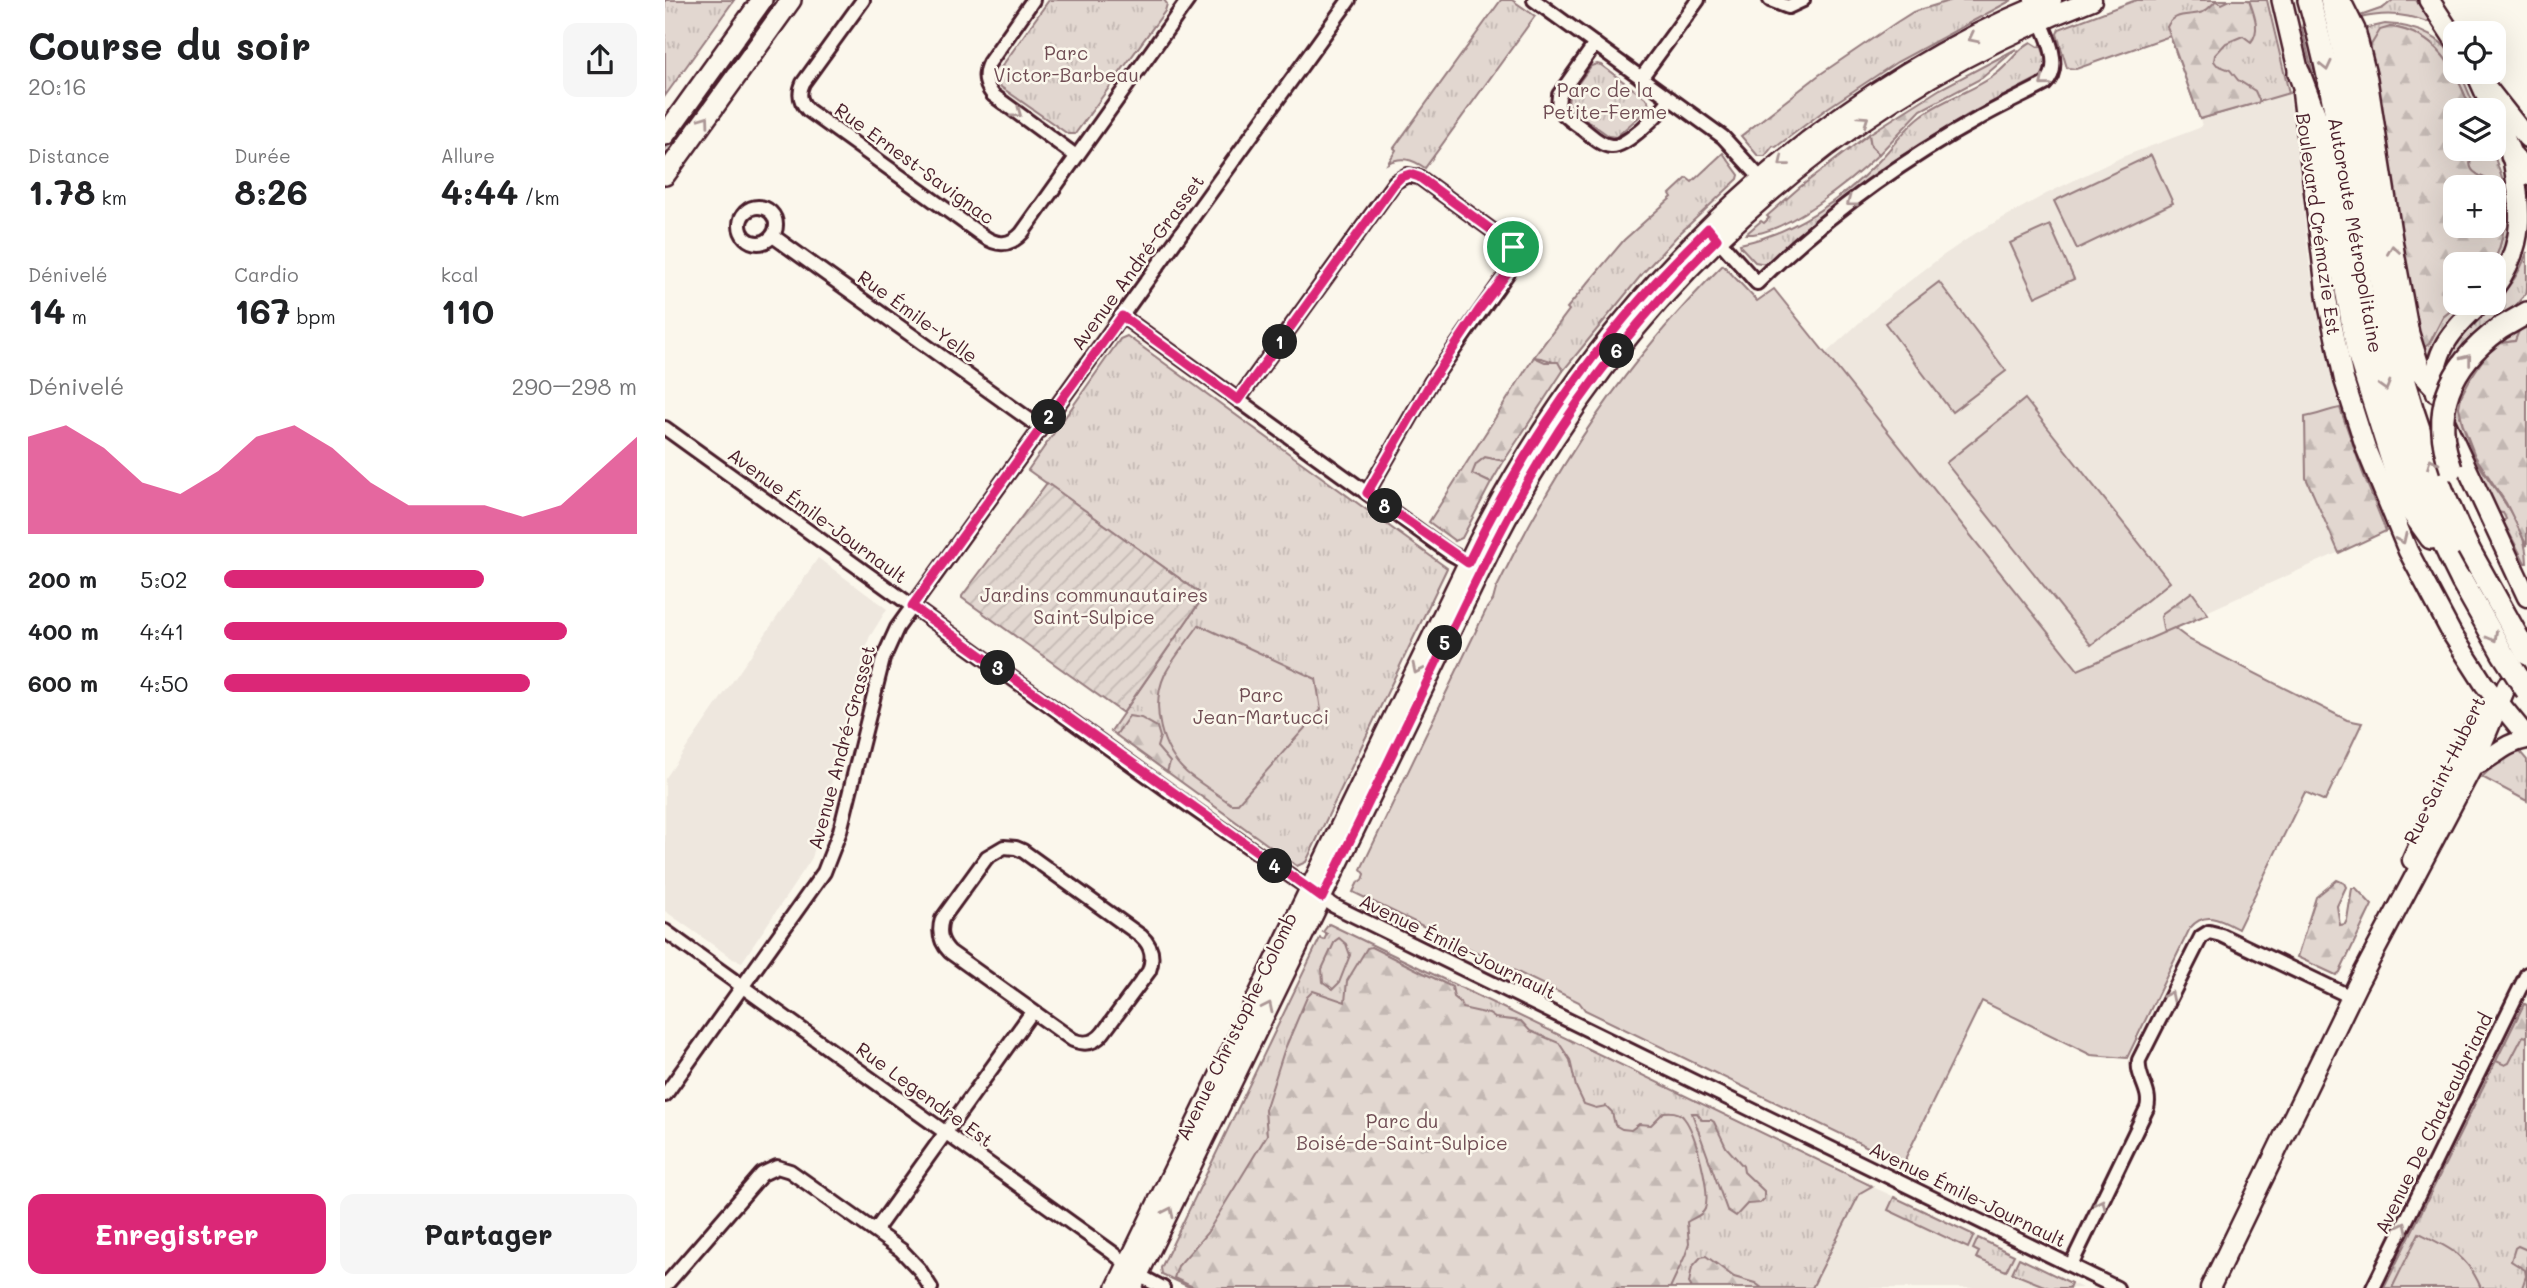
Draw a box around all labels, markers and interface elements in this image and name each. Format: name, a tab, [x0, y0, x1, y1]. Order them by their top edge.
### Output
text: Course du soir	[28, 20, 311, 70]
map controls	[2443, 21, 2506, 315]
button: locate	[2443, 21, 2506, 84]
button: share	[563, 23, 637, 97]
one-way arrow	[1968, 29, 1980, 43]
park label: Parc Victor-Barbeau	[993, 40, 1139, 87]
one-way arrow	[2317, 60, 2332, 72]
text: 20:16	[28, 71, 86, 101]
one-way arrow	[2039, 74, 2051, 87]
park label: Parc de la Petite-Ferme	[1543, 77, 1667, 124]
street label: Rue Ernest-Savignac	[830, 97, 1000, 229]
button: layers	[2443, 98, 2506, 161]
one-way arrow	[1009, 104, 1022, 117]
street label: Boulevard Crémazie Est	[2291, 111, 2347, 337]
one-way arrow	[697, 115, 709, 127]
street label: Autoroute Métropolitaine	[2323, 115, 2389, 355]
one-way arrow	[1856, 116, 1869, 128]
text: Distance	[28, 143, 110, 168]
text: Durée	[234, 143, 291, 168]
text: Allure	[441, 143, 495, 168]
one-way arrow	[1778, 154, 1791, 166]
text: 1.78	[28, 168, 95, 214]
text: 8:26	[234, 168, 308, 214]
text: 4:44	[441, 168, 518, 214]
street label: Avenue André-Grasset	[1065, 169, 1209, 355]
button: +	[2443, 175, 2506, 238]
text: km	[95, 185, 127, 210]
text: /km	[518, 185, 560, 210]
one-way arrow	[1846, 193, 1859, 206]
pin	[1483, 217, 1543, 277]
icon: arrive	[1494, 228, 1532, 266]
one-way arrow	[2386, 244, 2401, 256]
button: −	[2443, 252, 2506, 315]
text: Dénivelé	[28, 262, 108, 287]
text: Cardio	[234, 262, 298, 287]
text: kcal	[441, 262, 479, 287]
street label: Rue Émile-Yelle	[853, 264, 983, 368]
text: 14	[28, 287, 66, 333]
text: 167	[234, 287, 291, 333]
text: 110	[441, 287, 494, 333]
text: m	[66, 304, 87, 329]
text: bpm	[291, 304, 336, 329]
pin: 1	[1263, 324, 1297, 360]
text: 1	[1275, 329, 1284, 354]
pin: 6	[1599, 334, 1635, 368]
text: 6	[1611, 338, 1622, 363]
one-way arrow	[2458, 354, 2471, 366]
text: Dénivelé	[28, 371, 124, 401]
text: 290–298 m	[512, 371, 637, 401]
one-way arrow	[2376, 380, 2391, 392]
pin: 2	[1031, 400, 1067, 434]
text: 2	[1043, 404, 1054, 429]
street label: Avenue Émile-Journault	[723, 441, 913, 589]
one-way arrow	[2426, 457, 2440, 469]
pin: 8	[1367, 489, 1403, 524]
text: 8	[1379, 493, 1390, 518]
one-way arrow	[2394, 532, 2408, 544]
text: 200 m	[28, 564, 97, 594]
text: 5:02	[140, 564, 188, 594]
park label: Jardins communautaires Saint-Sulpice	[980, 582, 1208, 629]
text: 400 m	[28, 616, 99, 646]
text: 4:41	[140, 616, 184, 646]
pin: 5	[1427, 626, 1463, 660]
one-way arrow	[2484, 629, 2497, 642]
text: 5	[1439, 630, 1450, 655]
street label: Avenue André-Grasset	[802, 642, 880, 852]
pin: 3	[981, 650, 1015, 686]
text: 3	[992, 655, 1003, 680]
one-way arrow	[1411, 662, 1425, 674]
text: 600 m	[28, 668, 98, 698]
text: 4:50	[140, 668, 188, 698]
park label: Parc Jean-Martucci	[1193, 682, 1329, 729]
street label: Rue Saint-Hubert	[2397, 692, 2491, 848]
pin: 4	[1257, 848, 1293, 884]
text: 4	[1268, 853, 1281, 878]
street label: Avenue Émile-Journault	[1356, 887, 1560, 1005]
street label: Avenue Christophe-Colomb	[1170, 908, 1302, 1144]
one-way arrow	[2162, 991, 2176, 1003]
one-way arrow	[1260, 1002, 1274, 1014]
street label: Avenue De Chateaubriand	[2368, 1008, 2498, 1238]
street label: Rue Legendre Est	[852, 1036, 998, 1152]
park label: Parc du Boisé-de-Saint-Sulpice	[1296, 1108, 1508, 1155]
street label: Avenue Émile-Journault	[1866, 1135, 2070, 1253]
button: Enregistrer	[28, 1194, 326, 1274]
button: Partager	[340, 1194, 637, 1274]
one-way arrow	[2093, 1199, 2107, 1211]
one-way arrow	[1161, 1207, 1175, 1219]
one-way arrow	[2394, 1222, 2408, 1234]

